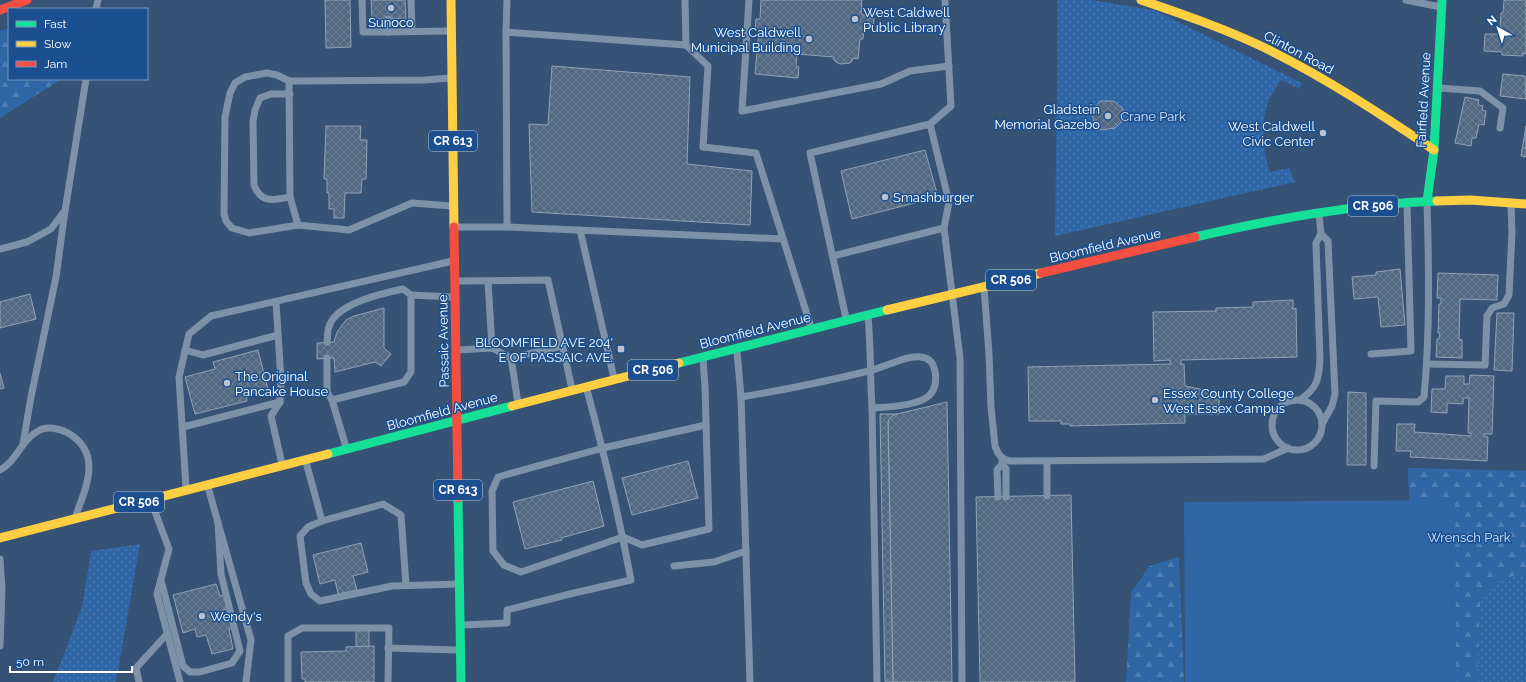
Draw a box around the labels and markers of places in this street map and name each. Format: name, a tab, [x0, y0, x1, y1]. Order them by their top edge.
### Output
marker: Sunoco	[386, 3, 396, 13]
place label: West Caldwell Public Library	[863, 5, 950, 35]
marker: West Caldwell Public Library	[850, 14, 860, 24]
place label: Sunoco	[368, 15, 414, 30]
place label: West Caldwell Municipal Building	[691, 25, 801, 55]
marker: West Caldwell Municipal Building	[804, 34, 814, 44]
place label: Gladstein Memorial Gazebo	[994, 102, 1100, 132]
marker: Gladstein Memorial Gazebo	[1103, 111, 1113, 121]
place label: West Caldwell Civic Center	[1228, 119, 1315, 149]
marker: West Caldwell Civic Center	[1318, 128, 1328, 138]
place label: Smashburger	[893, 190, 975, 205]
marker: Smashburger	[880, 192, 890, 202]
place label: BLOOMFIELD AVE 204' E OF PASSAIC AVE.	[475, 335, 613, 365]
marker: BLOOMFIELD AVE 204' E OF PASSAIC AVE.	[616, 344, 626, 354]
place label: The Original Pancake House	[235, 369, 329, 399]
marker: The Original Pancake House	[222, 378, 232, 388]
place label: Essex County College West Essex Campus	[1163, 386, 1294, 416]
marker: Essex County College West Essex Campus	[1150, 395, 1160, 405]
place label: Wendy's	[210, 609, 262, 624]
marker: Wendy's	[197, 611, 207, 621]

